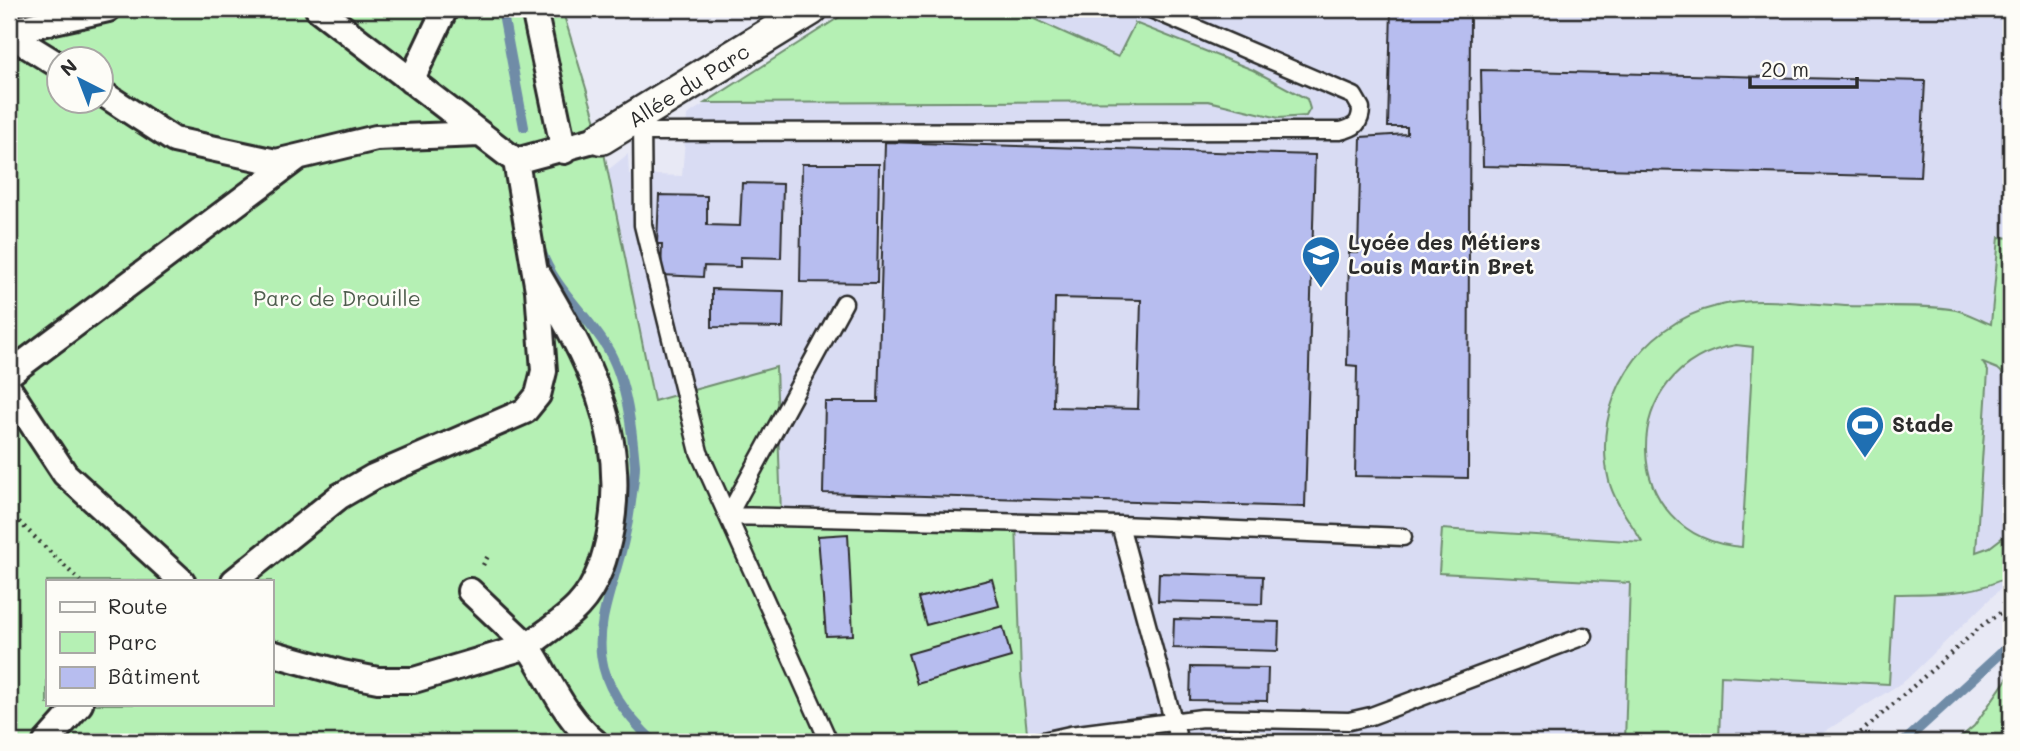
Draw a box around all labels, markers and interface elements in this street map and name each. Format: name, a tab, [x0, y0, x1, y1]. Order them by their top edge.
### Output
street label: Allée du Parc	[622, 37, 754, 133]
north arrow	[46, 46, 116, 116]
scale bar	[1750, 46, 1857, 90]
text: N	[55, 53, 82, 81]
text: 20 m	[1761, 55, 1809, 82]
place label: Lycée des Métiers Louis Martin Bret	[1348, 228, 1541, 279]
school or university icon: Lycée des Métiers Louis Martin Bret	[1300, 234, 1342, 289]
park label: Parc de Drouille	[253, 284, 421, 311]
sports icon: Stade	[1844, 404, 1886, 459]
place label: Stade	[1892, 410, 1953, 437]
legend	[46, 580, 273, 706]
text: Route	[108, 592, 168, 619]
text: Parc	[108, 628, 157, 655]
text: Bâtiment	[108, 662, 200, 689]

